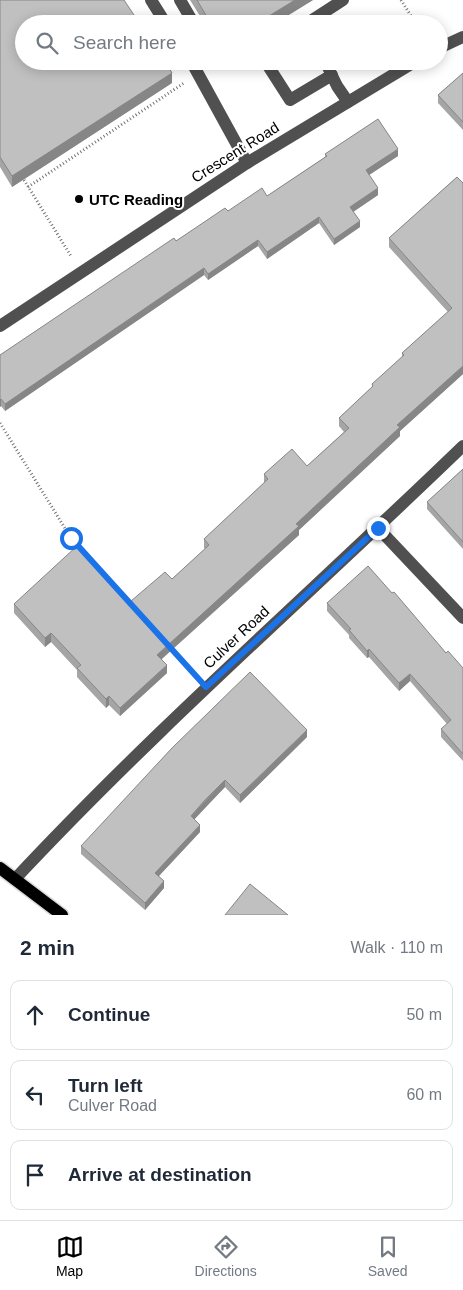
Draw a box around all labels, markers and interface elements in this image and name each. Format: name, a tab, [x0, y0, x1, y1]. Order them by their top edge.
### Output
search box	[15, 15, 448, 70]
icon: search	[33, 29, 61, 57]
text: Search here	[73, 32, 177, 53]
street label: Crescent Road	[188, 118, 282, 186]
place label: UTC Reading	[89, 191, 183, 208]
marker: UTC Reading	[73, 193, 85, 205]
route end	[367, 517, 390, 540]
route start	[60, 527, 83, 550]
street label: Culver Road	[200, 602, 272, 672]
text: 2 min	[20, 936, 75, 959]
text: Walk · 110 m	[351, 939, 443, 956]
icon: ahead	[21, 1001, 49, 1029]
text: Continue	[68, 1004, 150, 1025]
text: 50 m	[406, 1006, 442, 1023]
text: Turn left	[68, 1075, 143, 1096]
icon: left	[21, 1081, 49, 1109]
text: 60 m	[406, 1086, 442, 1103]
text: Culver Road	[68, 1097, 157, 1114]
icon: arrive	[21, 1161, 49, 1189]
text: Arrive at destination	[68, 1164, 252, 1185]
tab: Map	[56, 1233, 84, 1279]
tab: Directions	[195, 1233, 257, 1279]
tab: Saved	[368, 1233, 407, 1279]

